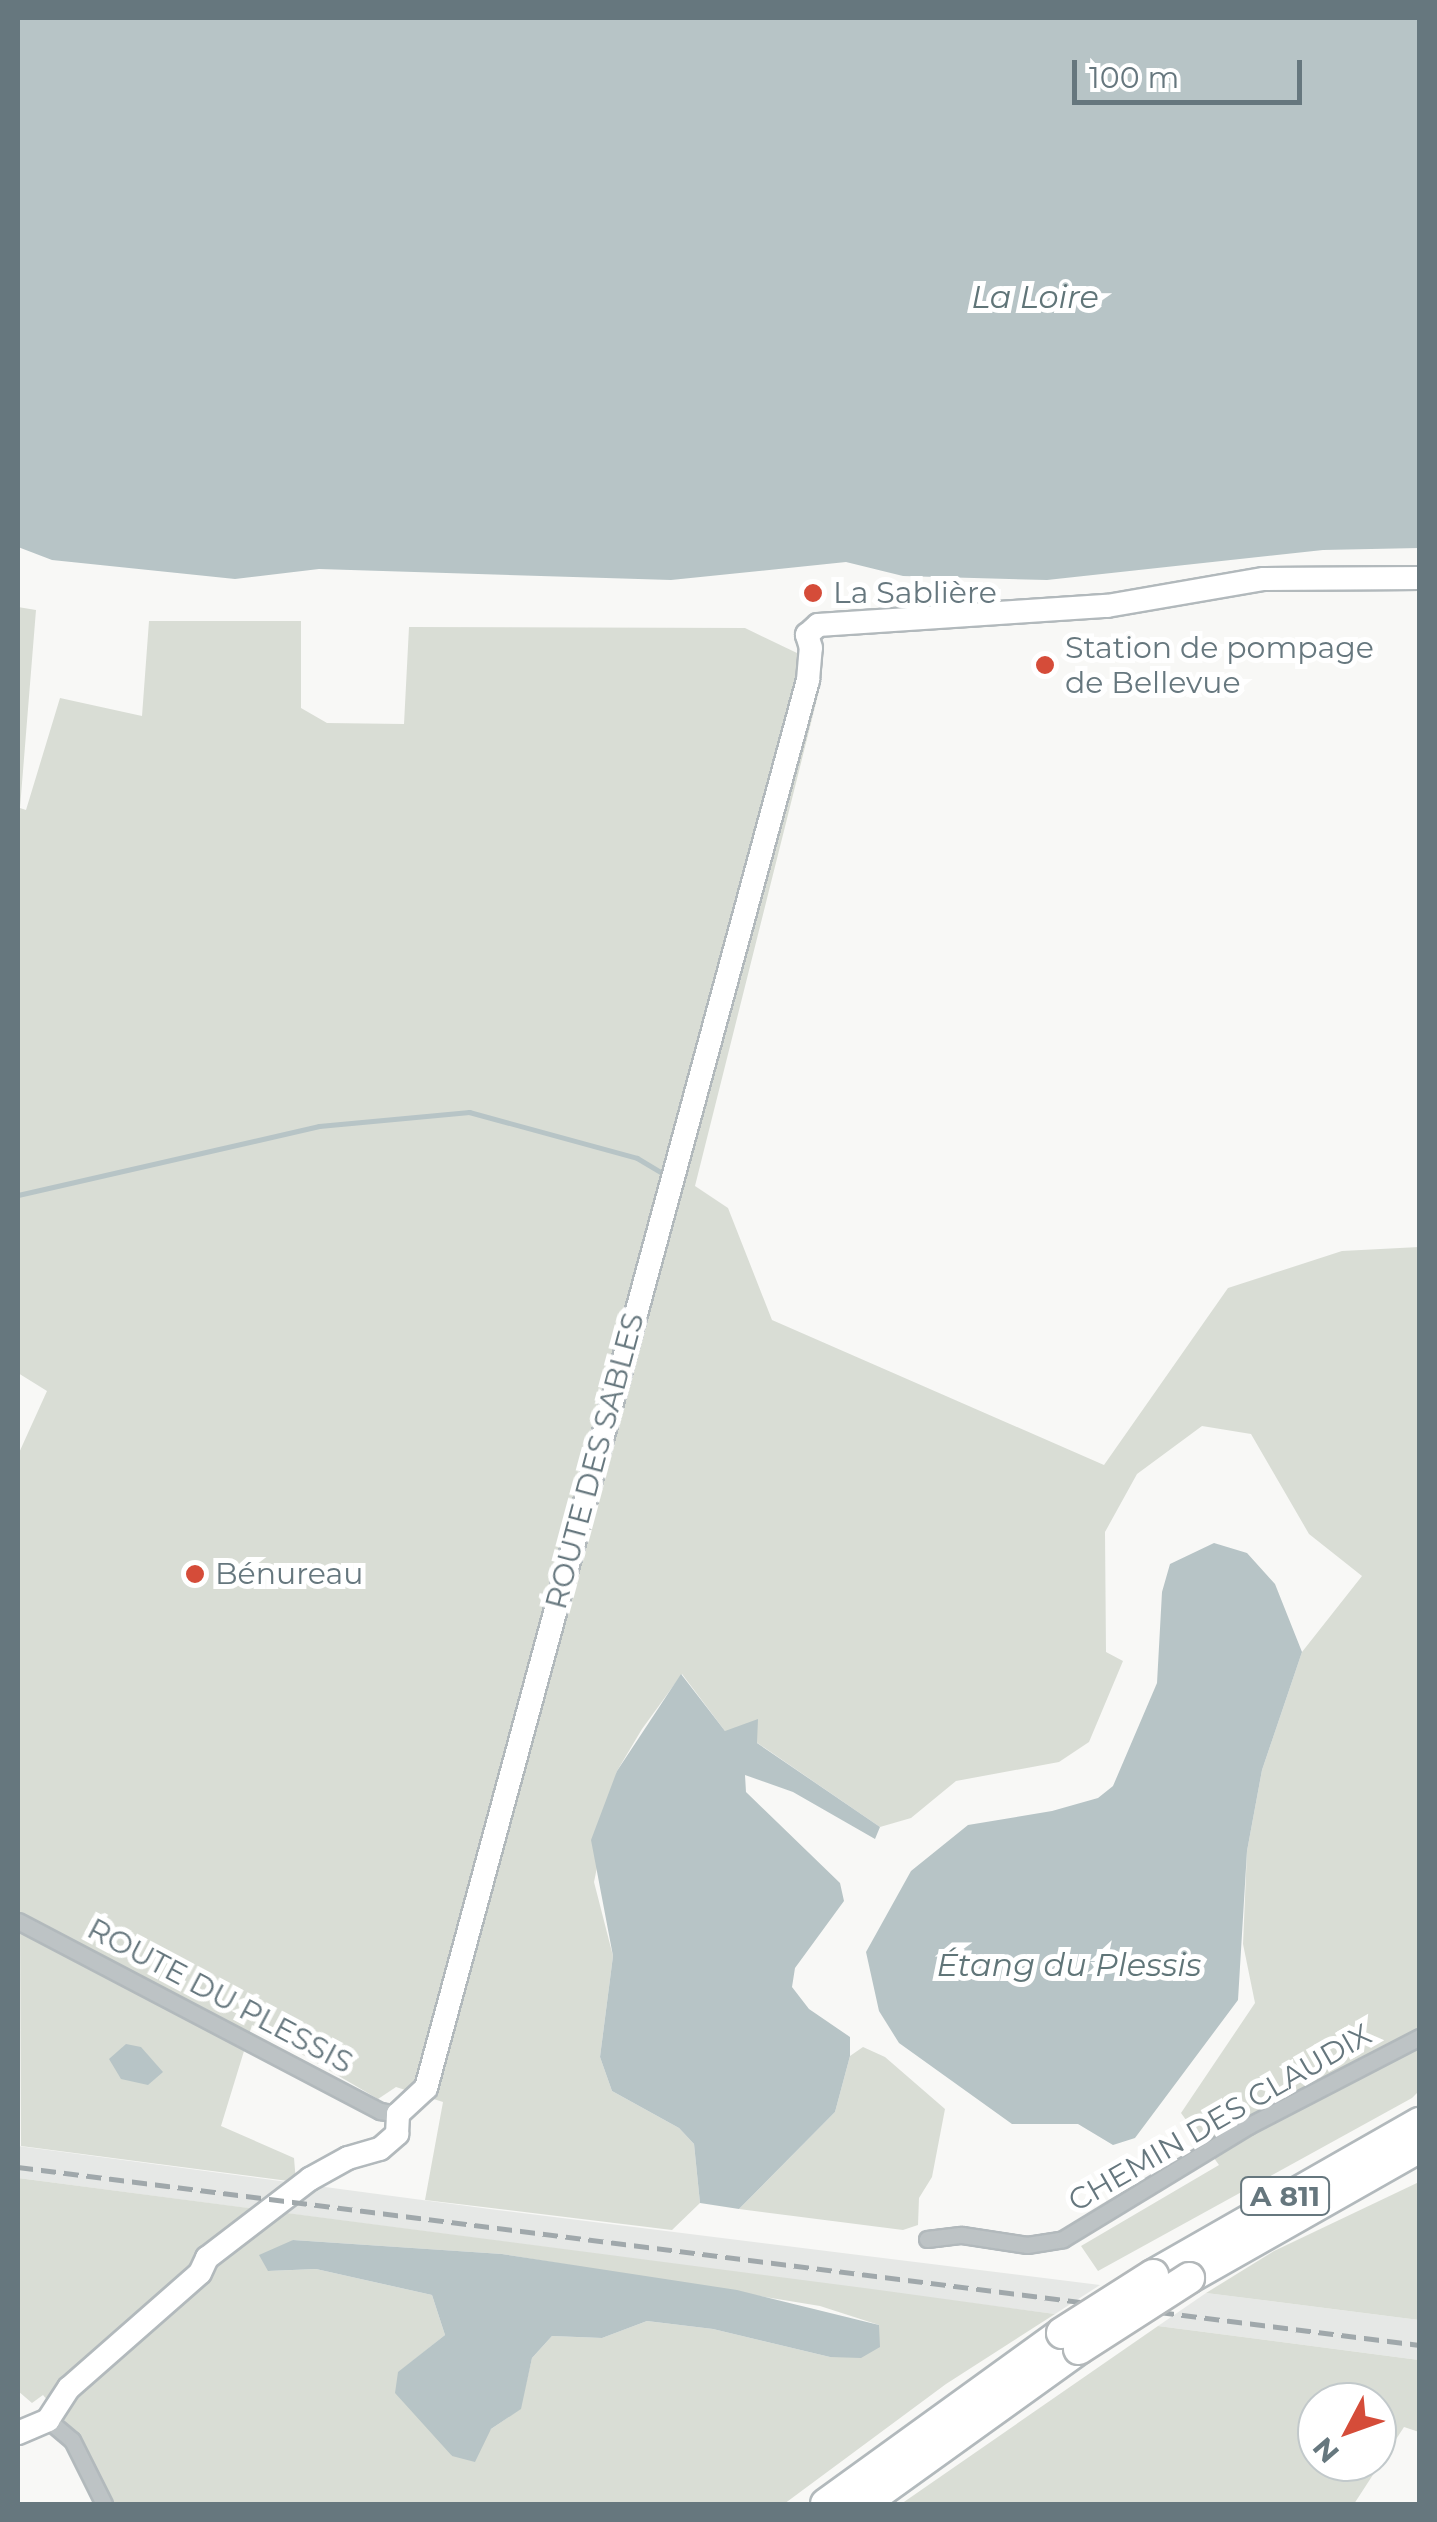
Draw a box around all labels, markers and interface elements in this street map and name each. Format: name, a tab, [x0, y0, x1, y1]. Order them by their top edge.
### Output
scale bar	[1077, 40, 1307, 102]
text: 100 m	[1089, 59, 1179, 96]
water label: La Loire	[971, 278, 1099, 316]
place label: La Sablière	[833, 575, 997, 611]
marker: La Sablière	[802, 582, 824, 604]
place label: Station de pompage de Bellevue	[1065, 630, 1374, 700]
marker: Station de pompage de Bellevue	[1034, 654, 1056, 676]
street label: ROUTE DES SABLES	[538, 1309, 652, 1613]
place label: Bénureau	[215, 1556, 363, 1592]
marker: Bénureau	[184, 1563, 206, 1585]
street label: ROUTE DU PLESSIS	[81, 1911, 359, 2081]
water label: Étang du Plessis	[937, 1946, 1201, 1984]
street label: CHEMIN DES CLAUDIX	[1062, 2017, 1378, 2219]
road number: A 811	[1240, 2173, 1330, 2219]
north arrow	[1297, 2382, 1397, 2482]
text: N	[1306, 2431, 1346, 2470]

